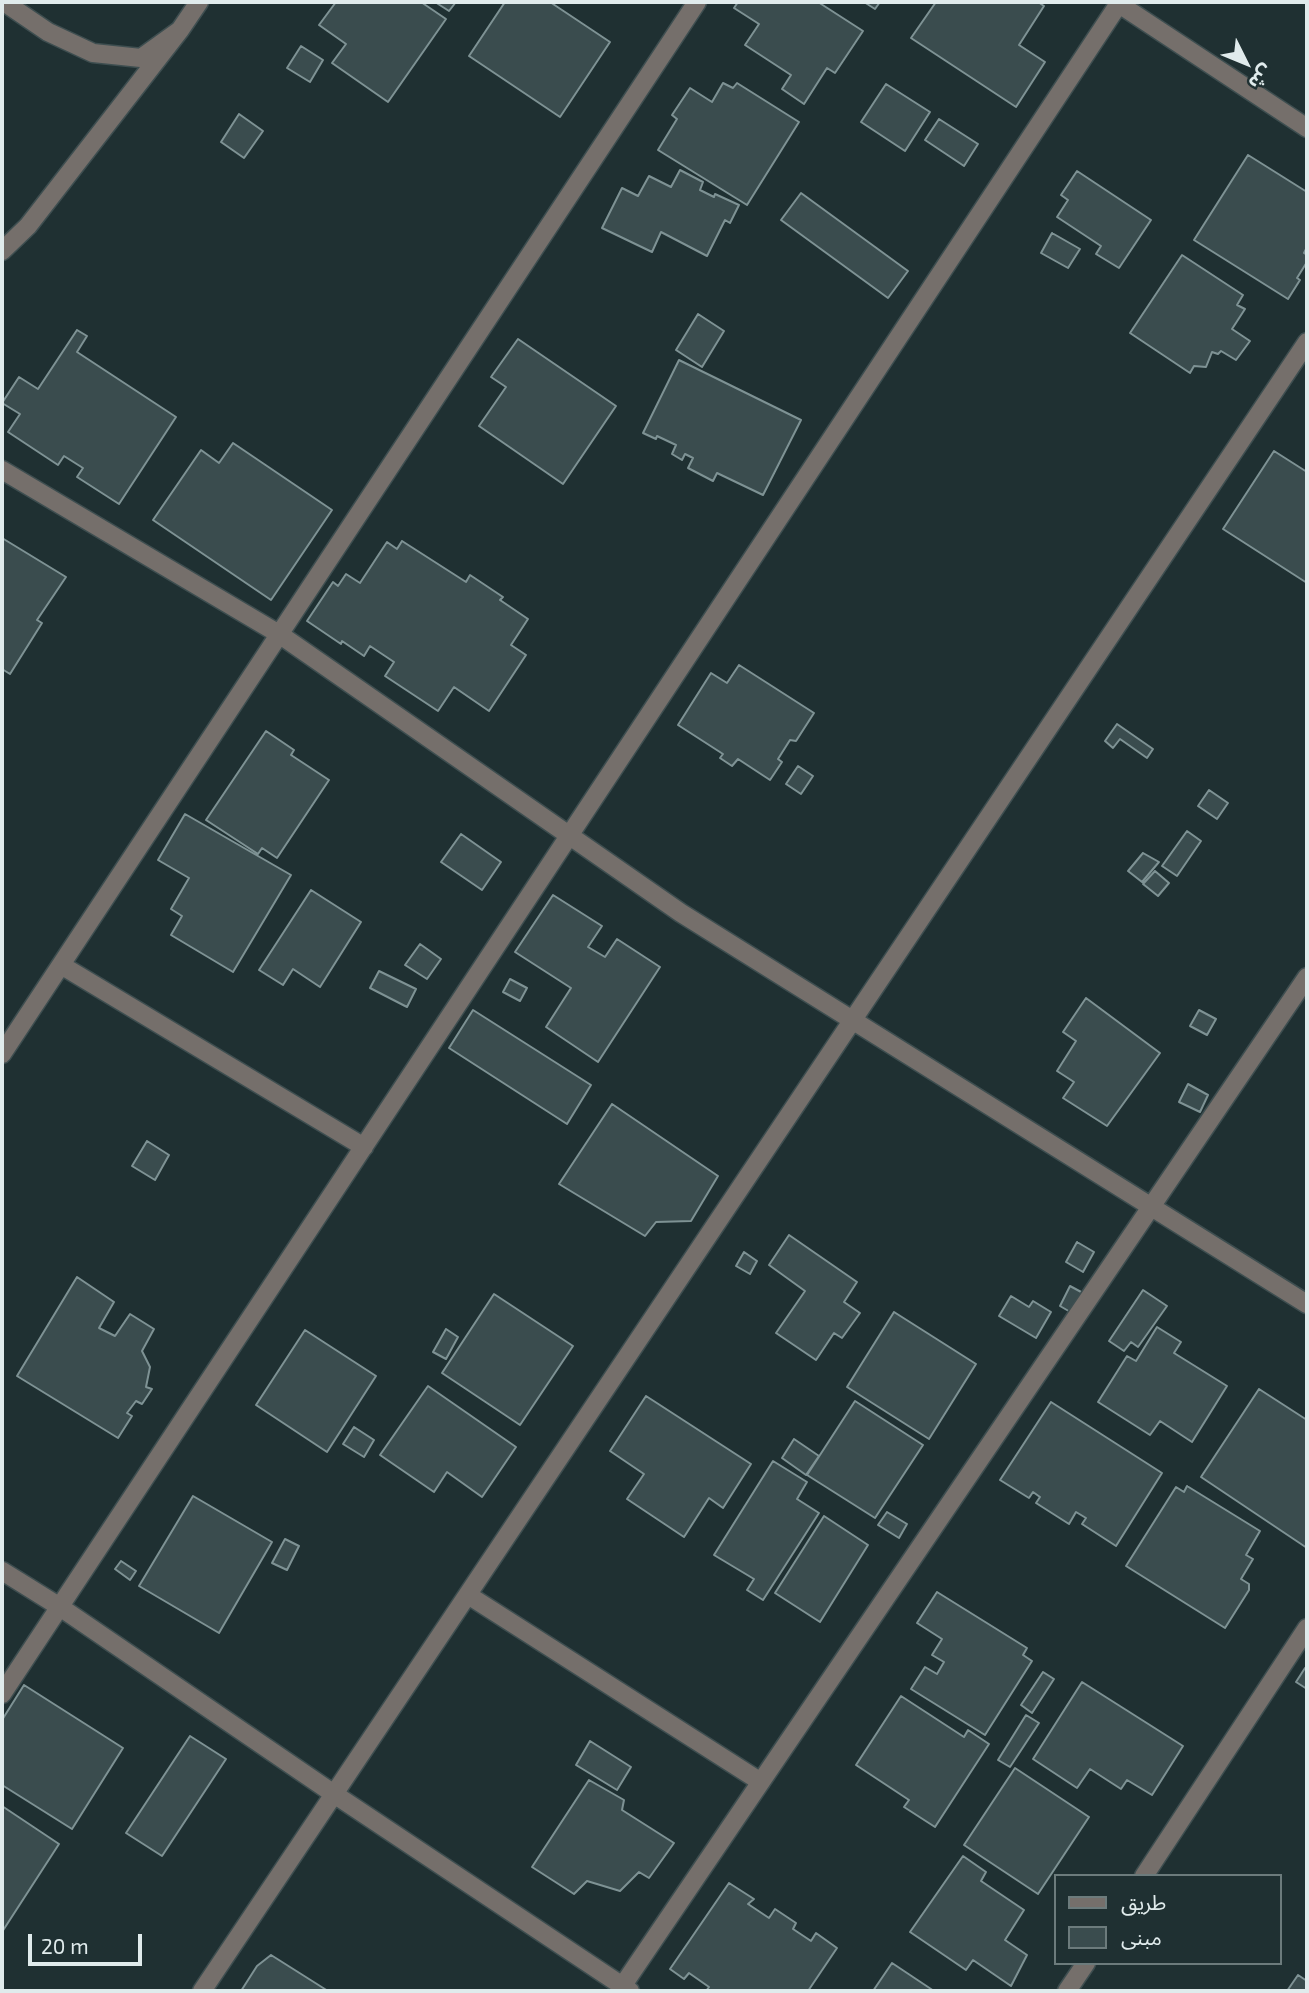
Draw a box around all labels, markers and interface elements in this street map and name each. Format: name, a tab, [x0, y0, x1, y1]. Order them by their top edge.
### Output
north arrow	[1211, 28, 1281, 98]
text: ش	[1244, 60, 1279, 95]
legend	[1054, 1874, 1281, 1965]
text: طريق	[1121, 1889, 1166, 1914]
scale bar	[32, 1920, 145, 1964]
text: مبنى	[1121, 1924, 1162, 1949]
text: 20 m	[41, 1933, 89, 1958]

